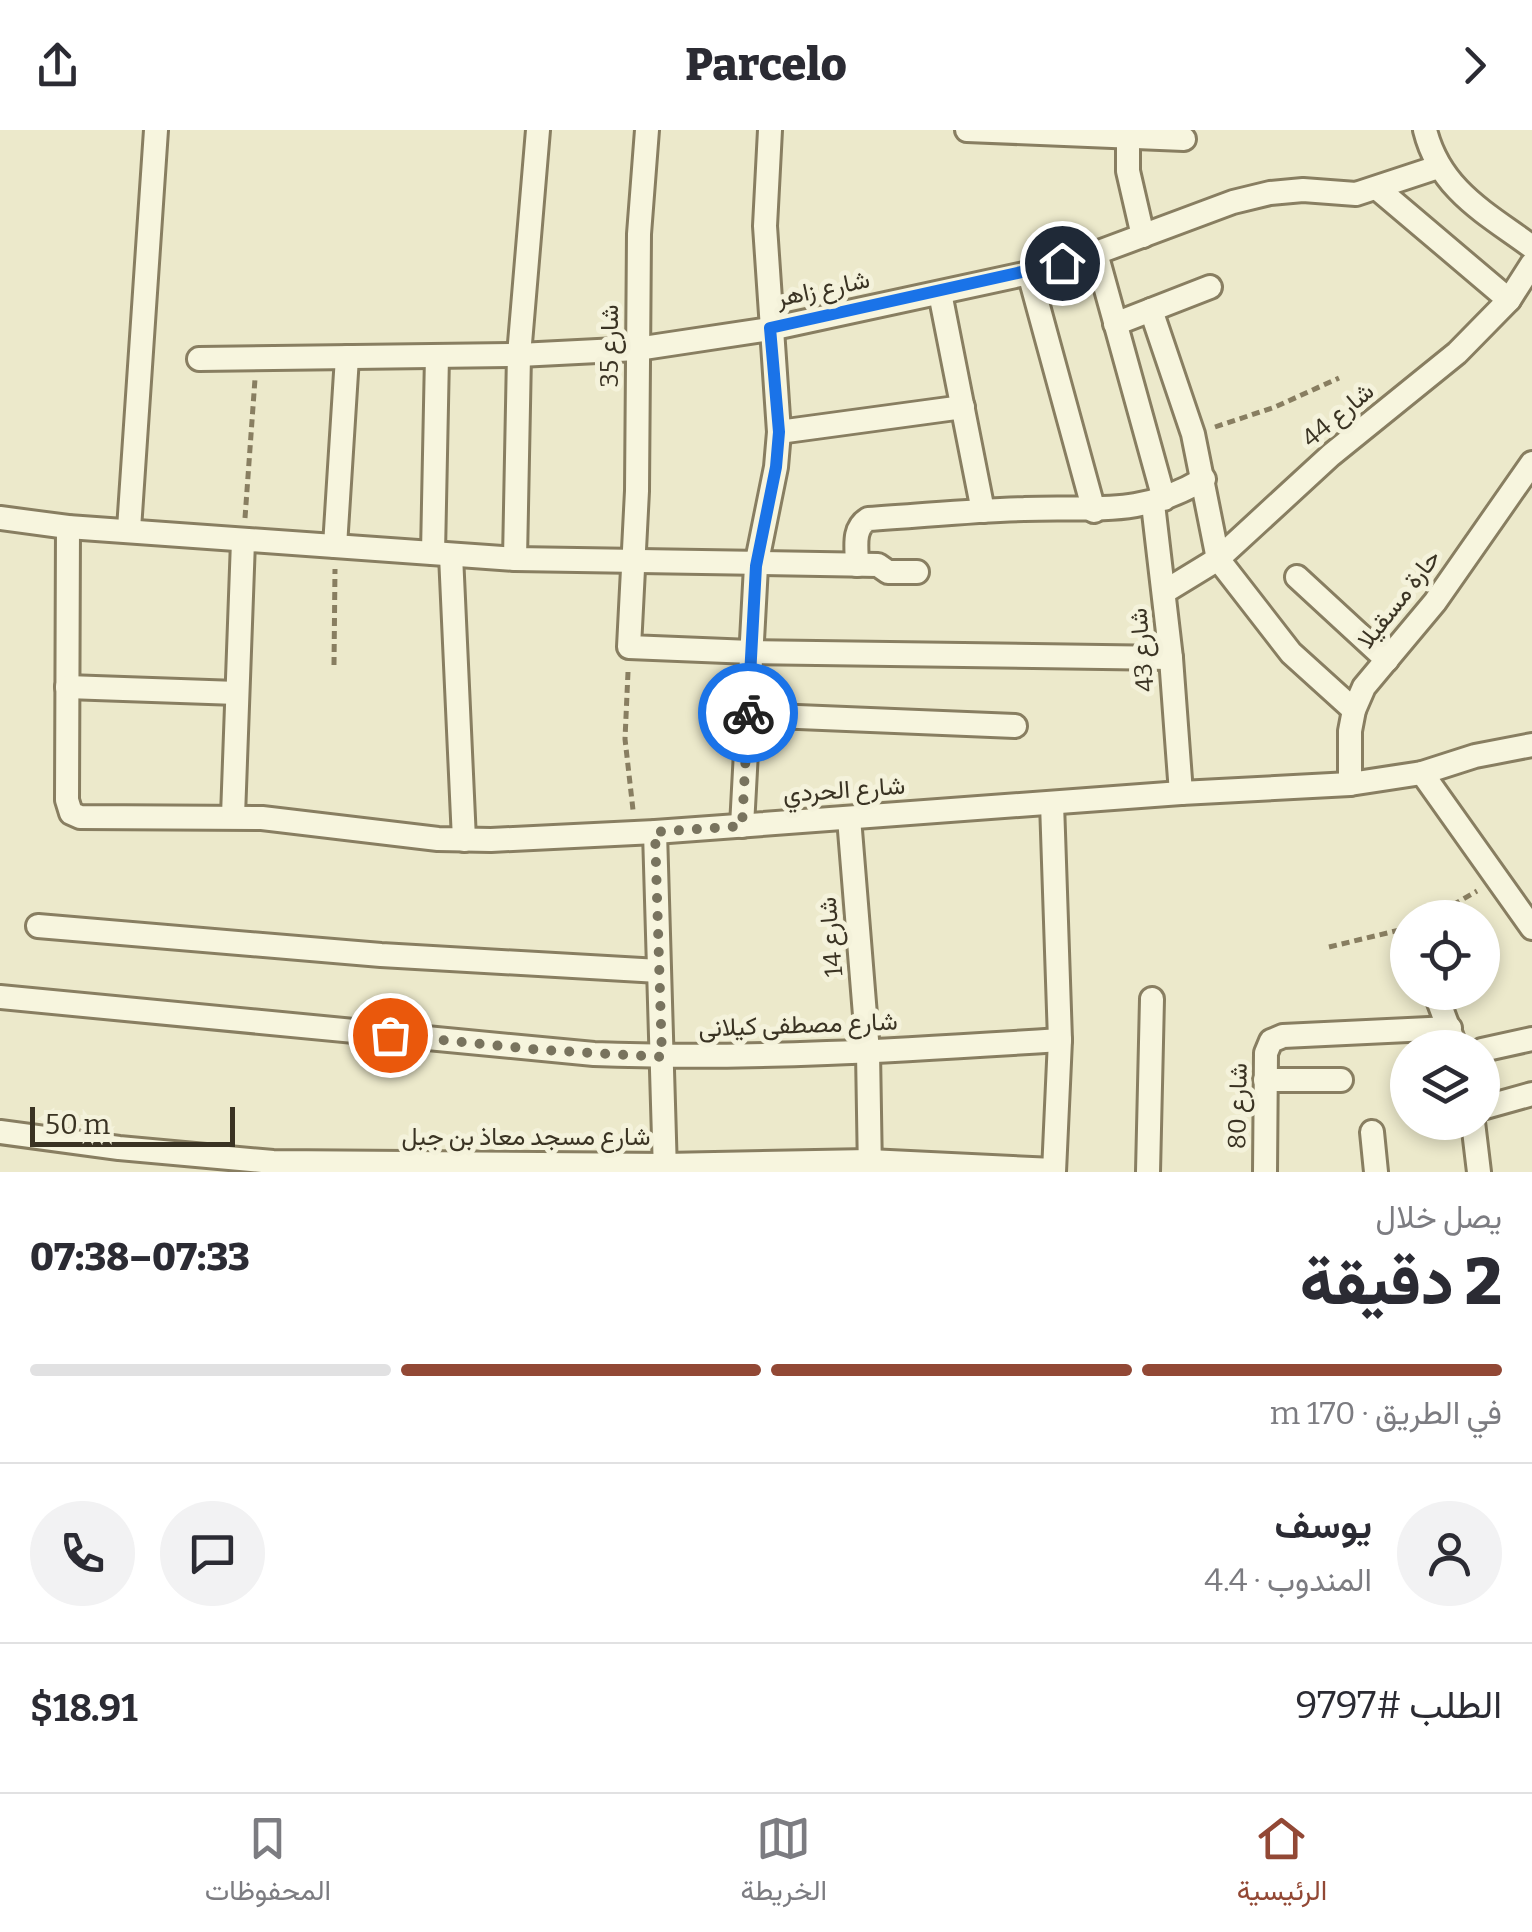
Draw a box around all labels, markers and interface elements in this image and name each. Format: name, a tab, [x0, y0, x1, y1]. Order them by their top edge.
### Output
icon: share	[30, 38, 85, 93]
text: Parcelo	[685, 38, 847, 92]
icon: forward	[1447, 38, 1502, 93]
pin	[1020, 221, 1105, 306]
icon: home	[1035, 236, 1090, 291]
street label: شارع زاهر	[772, 264, 873, 315]
street label: شارع 35	[595, 305, 626, 387]
street label: شارع 44	[1296, 376, 1381, 454]
street label: حارة مسقيلا	[1351, 543, 1447, 655]
street label: شارع 43	[1123, 607, 1162, 693]
courier	[698, 663, 798, 763]
icon: bike	[721, 686, 776, 741]
street label: شارع الحردي	[782, 771, 907, 814]
street label: شارع 14	[813, 896, 850, 978]
map controls	[1390, 900, 1500, 1140]
button: locate	[1390, 900, 1500, 1010]
pin	[348, 993, 433, 1078]
street label: شارع مصطفى كيلانى	[698, 1007, 898, 1044]
icon: bag	[363, 1008, 418, 1063]
button: layers	[1390, 1030, 1500, 1140]
street label: شارع 80	[1222, 1063, 1255, 1149]
scale bar	[30, 1102, 235, 1146]
text: 50 m	[45, 1108, 110, 1141]
street label: شارع مسجد معاذ بن جبل	[402, 1122, 650, 1153]
text: يصل خلال	[1375, 1198, 1502, 1236]
text: 07:33–07:38	[30, 1234, 250, 1280]
text: 2 دقيقة	[1300, 1243, 1502, 1321]
text: في الطريق · 170 m	[1270, 1394, 1502, 1432]
button: phone	[30, 1501, 135, 1606]
button: chat	[160, 1501, 265, 1606]
button: person	[1397, 1501, 1502, 1606]
text: يوسف	[1275, 1502, 1372, 1548]
text: المندوب · 4.4	[1204, 1561, 1372, 1599]
text: الطلب #9797	[1295, 1682, 1502, 1728]
text: $18.91	[30, 1685, 138, 1731]
tab: المحفوظات	[205, 1811, 331, 1915]
tab: الخريطة	[741, 1811, 827, 1915]
tab: الرئيسية	[1237, 1811, 1327, 1915]

